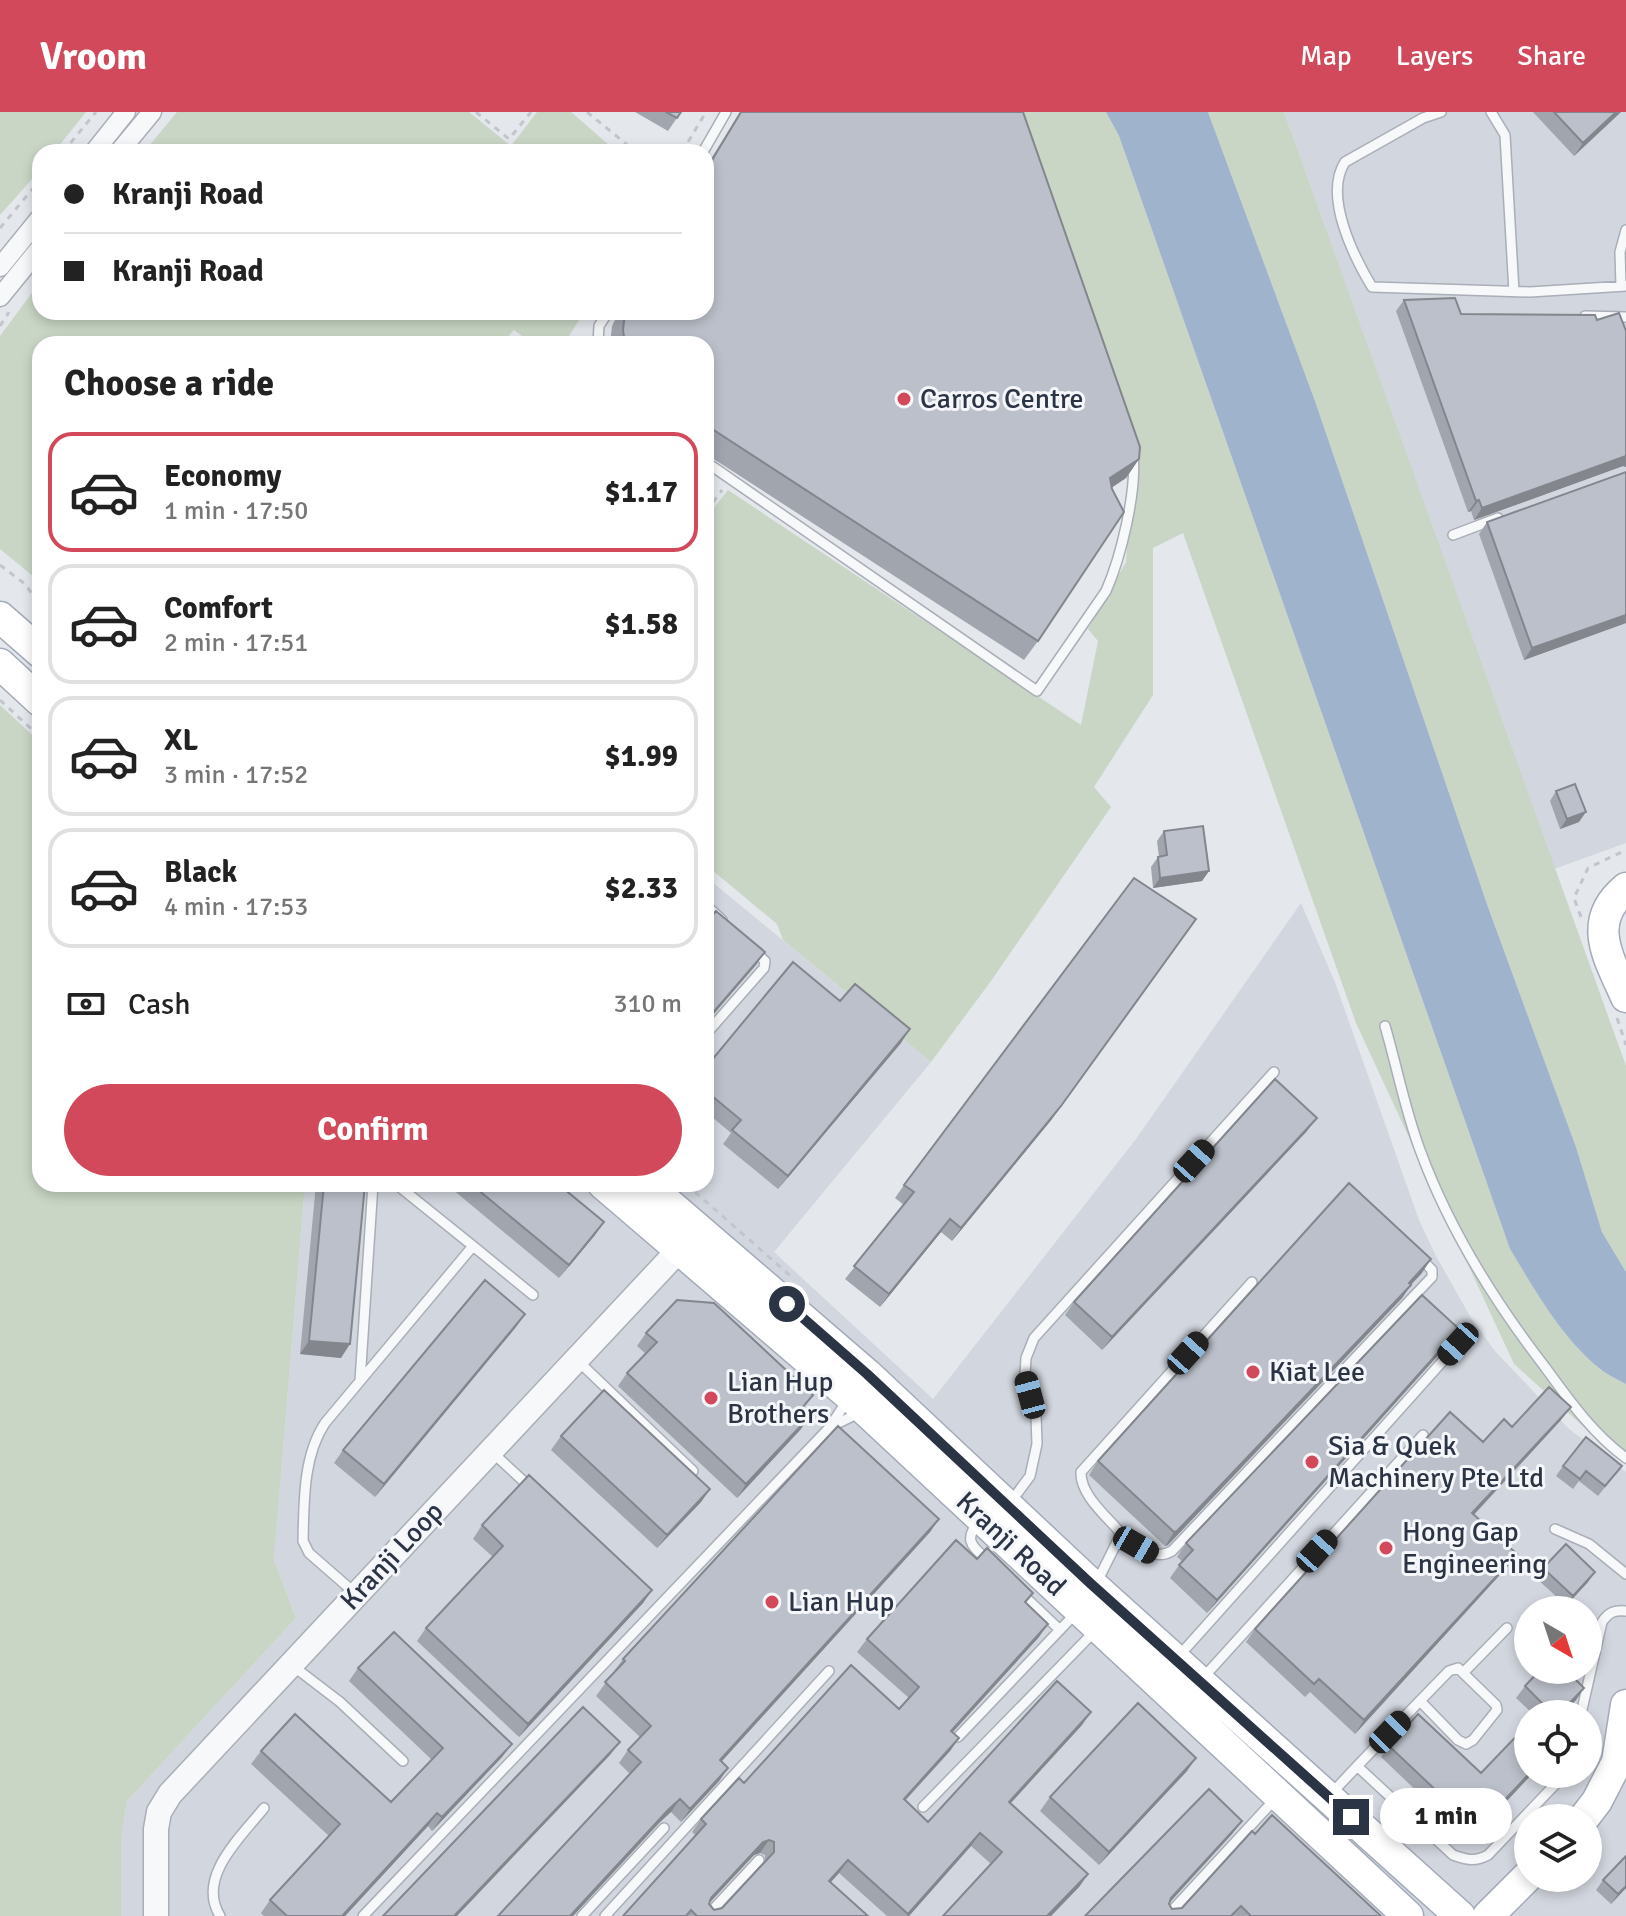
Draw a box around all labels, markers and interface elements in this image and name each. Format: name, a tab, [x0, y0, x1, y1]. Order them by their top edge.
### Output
text: Vroom	[40, 33, 147, 80]
text: Map	[1300, 39, 1352, 73]
text: Layers	[1396, 39, 1473, 73]
text: Share	[1517, 39, 1586, 73]
text: Kranji Road	[112, 176, 264, 213]
text: Kranji Road	[112, 253, 264, 290]
text: Choose a ride	[64, 361, 274, 406]
place label: Carros Centre	[920, 382, 1084, 416]
marker: Carros Centre	[895, 390, 913, 408]
icon: car	[68, 456, 140, 528]
text: Economy	[164, 458, 281, 495]
text: $1.17	[605, 474, 678, 511]
text: 1 min · 17:50	[164, 495, 308, 527]
icon: car	[68, 588, 140, 660]
text: Comfort	[164, 590, 273, 627]
text: $1.58	[605, 606, 678, 643]
text: 2 min · 17:51	[164, 627, 308, 659]
icon: car	[68, 720, 140, 792]
text: XL	[164, 722, 198, 759]
text: $1.99	[605, 738, 678, 775]
text: 3 min · 17:52	[164, 759, 308, 791]
icon: car	[68, 852, 140, 924]
text: Black	[164, 854, 237, 891]
text: $2.33	[605, 870, 678, 907]
text: 4 min · 17:53	[164, 891, 308, 923]
icon: cash	[64, 982, 108, 1026]
text: Cash	[128, 986, 191, 1023]
text: 310 m	[613, 988, 682, 1020]
button: Confirm	[64, 1084, 682, 1176]
car	[1169, 1135, 1219, 1187]
route start	[769, 1286, 805, 1322]
car	[1433, 1318, 1483, 1370]
car	[1163, 1327, 1213, 1379]
place label: Kiat Lee	[1269, 1355, 1365, 1389]
marker: Kiat Lee	[1244, 1363, 1262, 1381]
place label: Lian Hup Brothers	[727, 1365, 833, 1431]
car	[1012, 1369, 1048, 1421]
marker: Lian Hup Brothers	[702, 1389, 720, 1407]
place label: Sia & Quek Machinery Pte Ltd	[1328, 1429, 1544, 1495]
marker: Sia & Quek Machinery Pte Ltd	[1303, 1453, 1321, 1471]
street label: Kranji Road	[949, 1485, 1073, 1603]
street label: Kranji Loop	[333, 1495, 451, 1617]
place label: Hong Gap Engineering	[1402, 1515, 1547, 1581]
car	[1109, 1523, 1163, 1567]
car	[1292, 1525, 1342, 1577]
marker: Hong Gap Engineering	[1377, 1539, 1395, 1557]
place label: Lian Hup	[788, 1585, 894, 1619]
marker: Lian Hup	[763, 1593, 781, 1611]
north arrow	[1514, 1596, 1602, 1684]
map controls	[1514, 1596, 1602, 1892]
button: locate	[1514, 1700, 1602, 1788]
car	[1365, 1706, 1415, 1758]
callout: 1 min	[1379, 1789, 1511, 1845]
route end	[1333, 1799, 1369, 1835]
text: 1 min	[1415, 1800, 1477, 1832]
button: layers	[1514, 1804, 1602, 1892]

